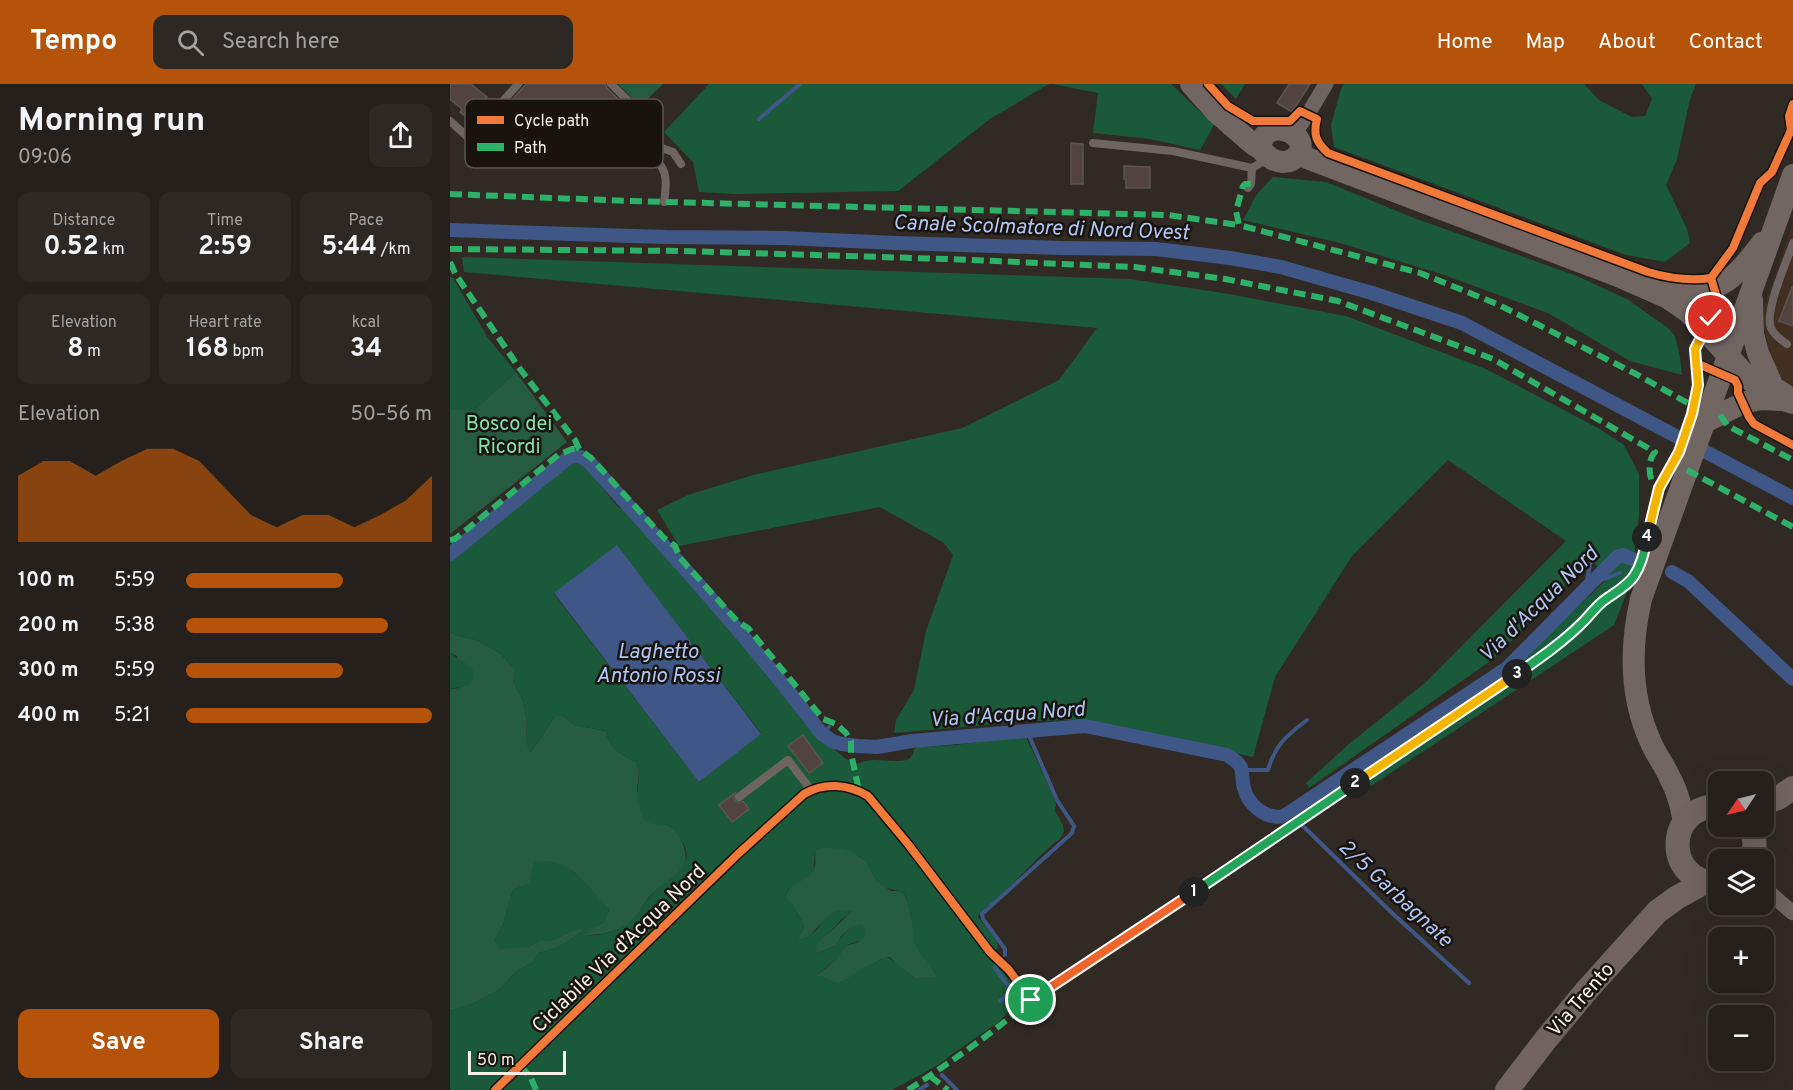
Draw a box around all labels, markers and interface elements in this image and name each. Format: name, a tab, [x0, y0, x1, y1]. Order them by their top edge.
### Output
search box	[153, 15, 573, 69]
text: Tempo	[30, 24, 117, 60]
icon: search	[174, 26, 207, 59]
text: Search here	[222, 29, 340, 56]
text: Home	[1437, 29, 1493, 56]
text: Map	[1526, 29, 1565, 56]
text: About	[1598, 29, 1656, 56]
text: Contact	[1689, 29, 1763, 56]
legend	[465, 99, 663, 168]
text: Morning run	[18, 101, 205, 143]
button: share	[369, 104, 432, 167]
text: Cycle path	[514, 112, 589, 132]
text: Path	[514, 139, 547, 159]
text: 09:06	[18, 145, 72, 171]
water label: Canale Scolmatore di Nord Ovest	[893, 210, 1191, 247]
text: Distance	[53, 211, 115, 231]
text: Time	[207, 211, 243, 231]
text: Pace	[348, 211, 384, 231]
text: 0.52	[43, 231, 99, 264]
text: 2:59	[198, 231, 252, 264]
text: 5:44	[321, 231, 377, 264]
text: km	[99, 240, 125, 260]
text: /km	[377, 240, 411, 260]
pin	[1685, 292, 1736, 343]
icon: check	[1694, 301, 1727, 334]
text: Elevation	[51, 313, 117, 333]
text: Heart rate	[188, 313, 262, 333]
text: kcal	[352, 313, 380, 333]
text: 8	[67, 333, 84, 366]
text: 168	[186, 333, 229, 366]
text: 34	[350, 333, 382, 366]
text: m	[84, 342, 101, 362]
text: bpm	[229, 342, 264, 362]
text: Elevation	[18, 402, 100, 428]
text: 50–56 m	[351, 402, 432, 428]
park label: Bosco dei Ricordi	[466, 412, 552, 461]
pin: 4	[1632, 522, 1662, 552]
text: 4	[1642, 527, 1652, 547]
water label: Via d'Acqua Nord	[1474, 540, 1606, 669]
text: 100 m	[18, 568, 75, 594]
text: 5:59	[114, 568, 155, 594]
text: 200 m	[18, 613, 79, 639]
text: 5:38	[114, 613, 155, 639]
water label: Laghetto Antonio Rossi	[596, 639, 721, 690]
text: 300 m	[18, 658, 79, 684]
text: 5:59	[114, 658, 155, 684]
pin: 3	[1502, 659, 1532, 689]
text: 3	[1512, 664, 1522, 684]
water label: Via d'Acqua Nord	[929, 696, 1087, 734]
text: 400 m	[18, 703, 80, 729]
text: 5:21	[114, 703, 151, 729]
pin: 2	[1340, 768, 1370, 798]
north arrow	[1708, 771, 1774, 837]
map controls	[1708, 771, 1774, 1071]
text: 2	[1350, 773, 1360, 793]
water label: 2/5 Garbagnate	[1332, 834, 1458, 955]
button: layers	[1708, 849, 1774, 915]
street label: Ciclabile Via d’Acqua Nord	[527, 860, 712, 1039]
pin: 1	[1179, 877, 1209, 907]
text: 1	[1191, 882, 1197, 902]
button: +	[1708, 927, 1774, 993]
street label: Via Trento	[1542, 958, 1621, 1043]
pin	[1005, 974, 1056, 1025]
icon: arrive	[1014, 983, 1047, 1016]
button: −	[1708, 1005, 1774, 1071]
button: Save	[18, 1009, 219, 1078]
button: Share	[231, 1009, 432, 1078]
scale bar	[468, 1048, 566, 1076]
text: 50 m	[477, 1051, 515, 1071]

